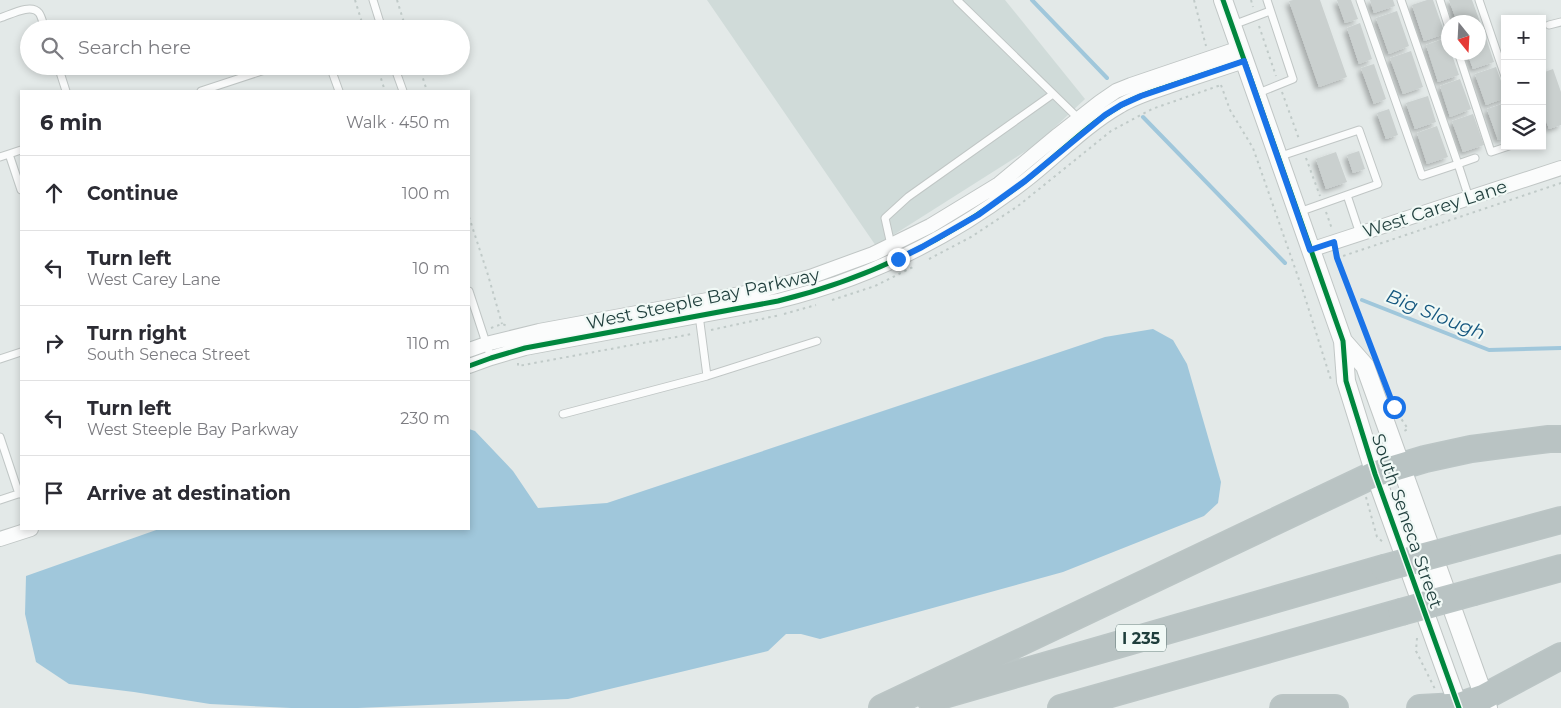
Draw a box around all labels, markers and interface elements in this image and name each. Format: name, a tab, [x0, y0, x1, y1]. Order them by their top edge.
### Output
north arrow	[1441, 15, 1486, 60]
map controls	[1501, 15, 1546, 150]
button: +	[1501, 15, 1546, 60]
search box	[20, 20, 470, 75]
icon: search	[38, 34, 66, 62]
text: Search here	[78, 36, 191, 59]
button: −	[1501, 60, 1546, 105]
button: layers	[1501, 105, 1546, 150]
text: 6 min	[40, 110, 102, 135]
text: Walk · 450 m	[346, 113, 450, 132]
street label: West Carey Lane	[1360, 175, 1510, 243]
icon: ahead	[40, 179, 68, 207]
text: Continue	[87, 182, 178, 205]
text: 100 m	[402, 184, 450, 203]
text: Turn left	[87, 247, 172, 270]
route end	[887, 248, 910, 271]
icon: left	[40, 254, 68, 282]
text: 10 m	[412, 259, 450, 278]
street label: West Steeple Bay Parkway	[585, 263, 822, 334]
text: West Carey Lane	[87, 270, 221, 289]
water label: Big Slough	[1383, 284, 1489, 345]
text: Turn right	[87, 322, 187, 345]
icon: right	[40, 329, 68, 357]
text: 110 m	[407, 334, 450, 353]
text: South Seneca Street	[87, 345, 250, 364]
route start	[1383, 396, 1406, 419]
text: Turn left	[87, 397, 172, 420]
icon: left	[40, 404, 68, 432]
text: 230 m	[400, 409, 450, 428]
text: West Steeple Bay Parkway	[87, 420, 298, 439]
street label: South Seneca Street	[1367, 431, 1447, 611]
icon: arrive	[40, 479, 68, 507]
text: Arrive at destination	[87, 482, 291, 505]
road number: I 235	[1116, 624, 1166, 651]

